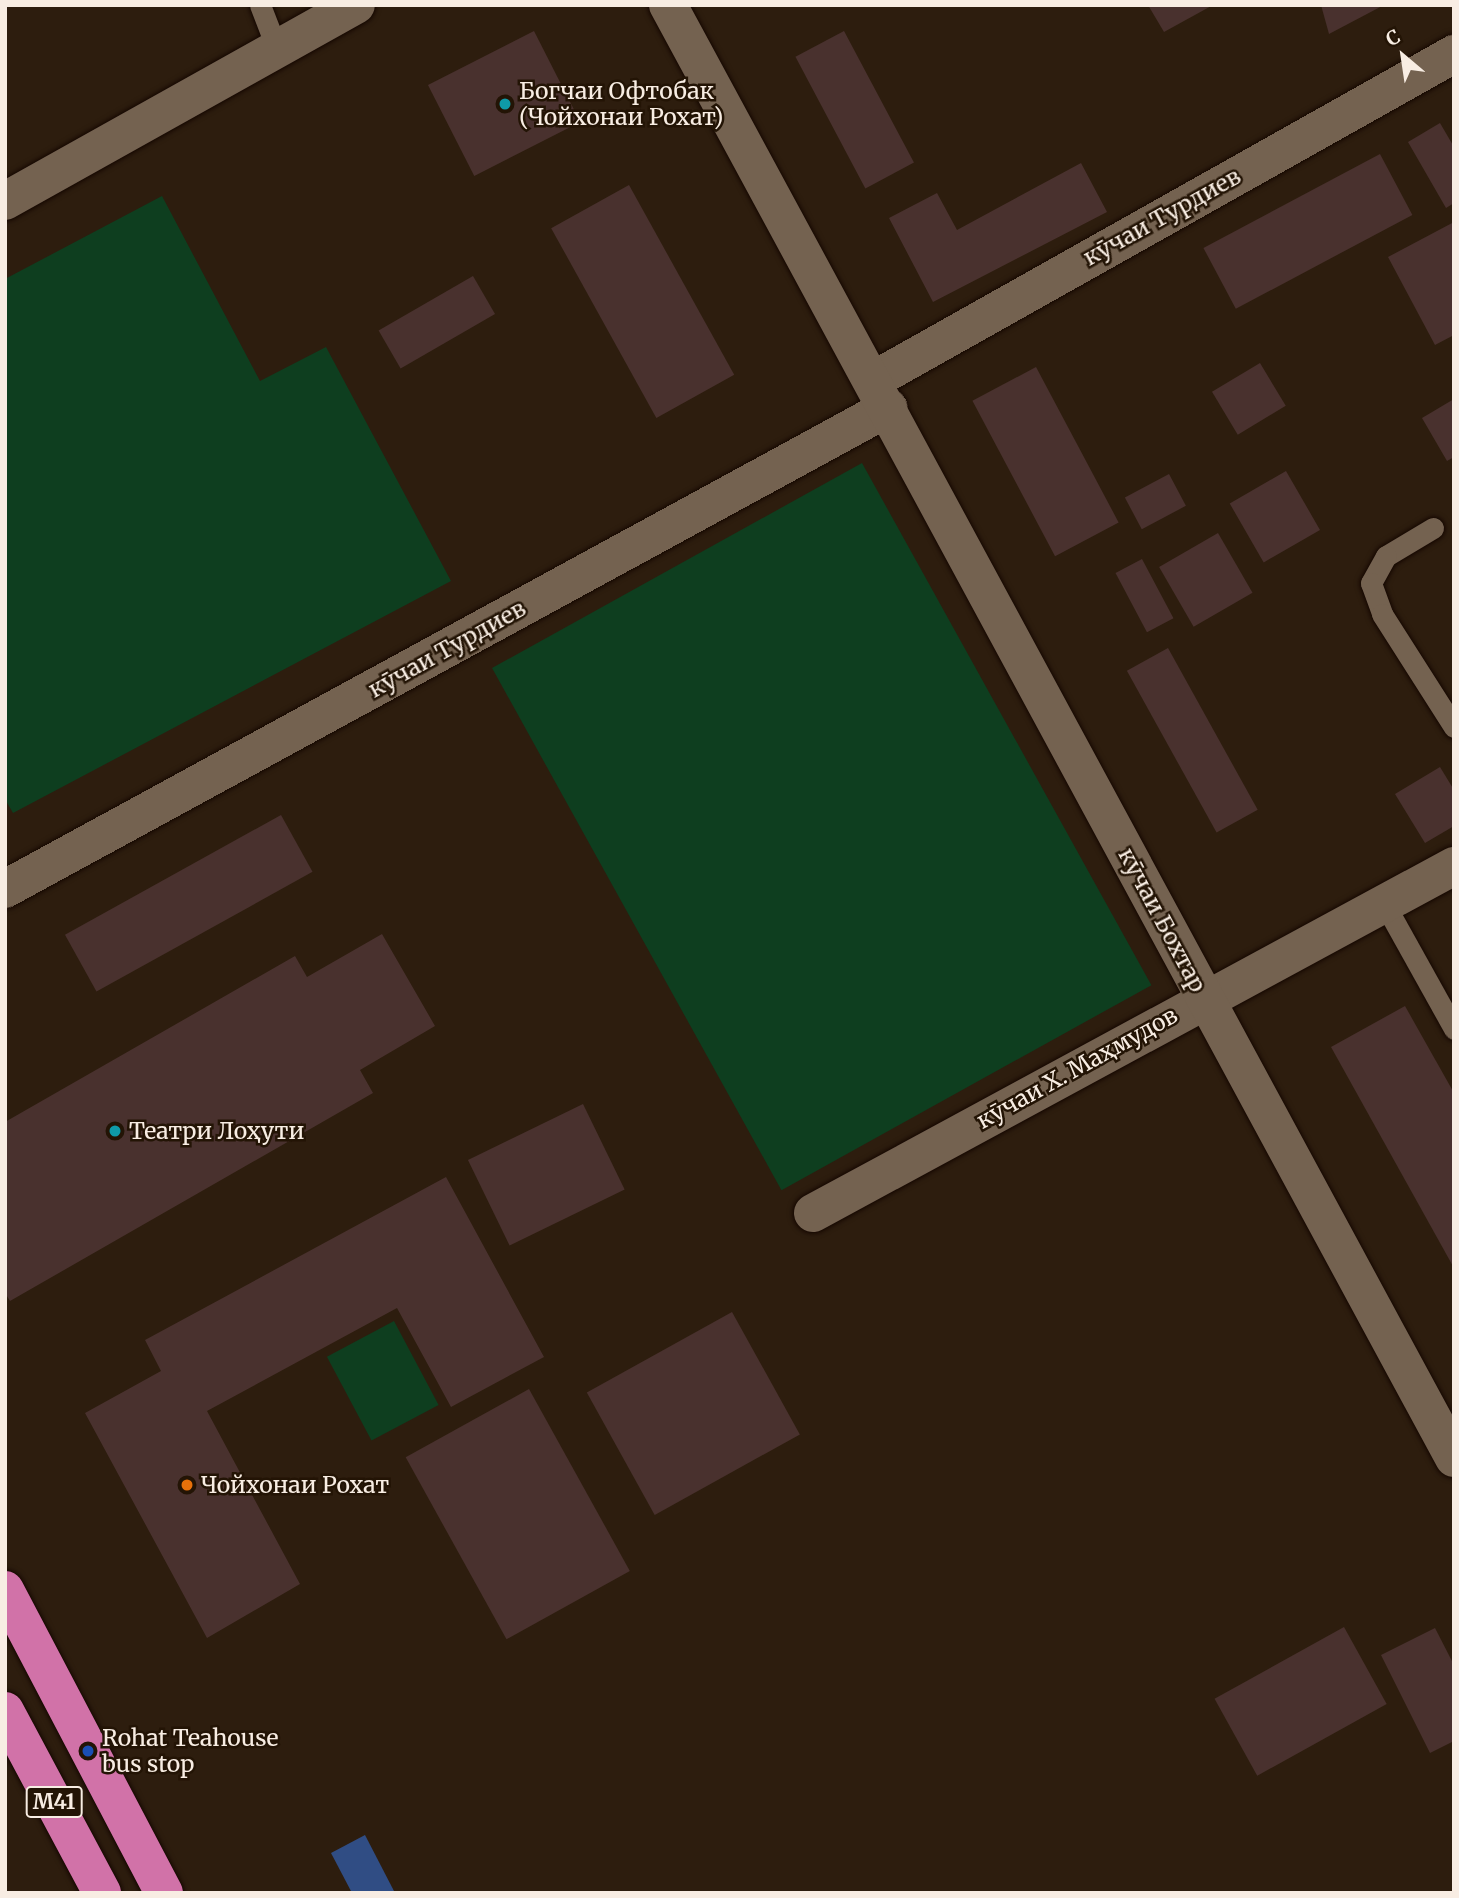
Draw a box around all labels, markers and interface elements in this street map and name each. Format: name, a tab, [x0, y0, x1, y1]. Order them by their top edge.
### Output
north arrow	[1368, 21, 1438, 91]
text: С	[1381, 24, 1404, 51]
place label: Богчаи Офтобак (Чойхонаи Рохат)	[519, 77, 724, 131]
marker: Богчаи Офтобак (Чойхонаи Рохат)	[497, 96, 513, 112]
street label: кӯчаи Турдиев	[1079, 162, 1245, 272]
street label: кӯчаи Турдиев	[364, 594, 530, 704]
street label: кӯчаи Бохтар	[1112, 843, 1212, 997]
street label: кӯчаи Х. Маҳмудов	[972, 1001, 1182, 1135]
place label: Театри Лоҳути	[129, 1117, 304, 1145]
marker: Театри Лоҳути	[107, 1123, 123, 1139]
place label: Чойхонаи Рохат	[201, 1471, 389, 1499]
marker: Чойхонаи Рохат	[179, 1477, 195, 1493]
place label: Rohat Teahouse bus stop	[102, 1724, 279, 1778]
marker: Rohat Teahouse bus stop	[80, 1743, 96, 1759]
road number: M41	[24, 1784, 84, 1820]

